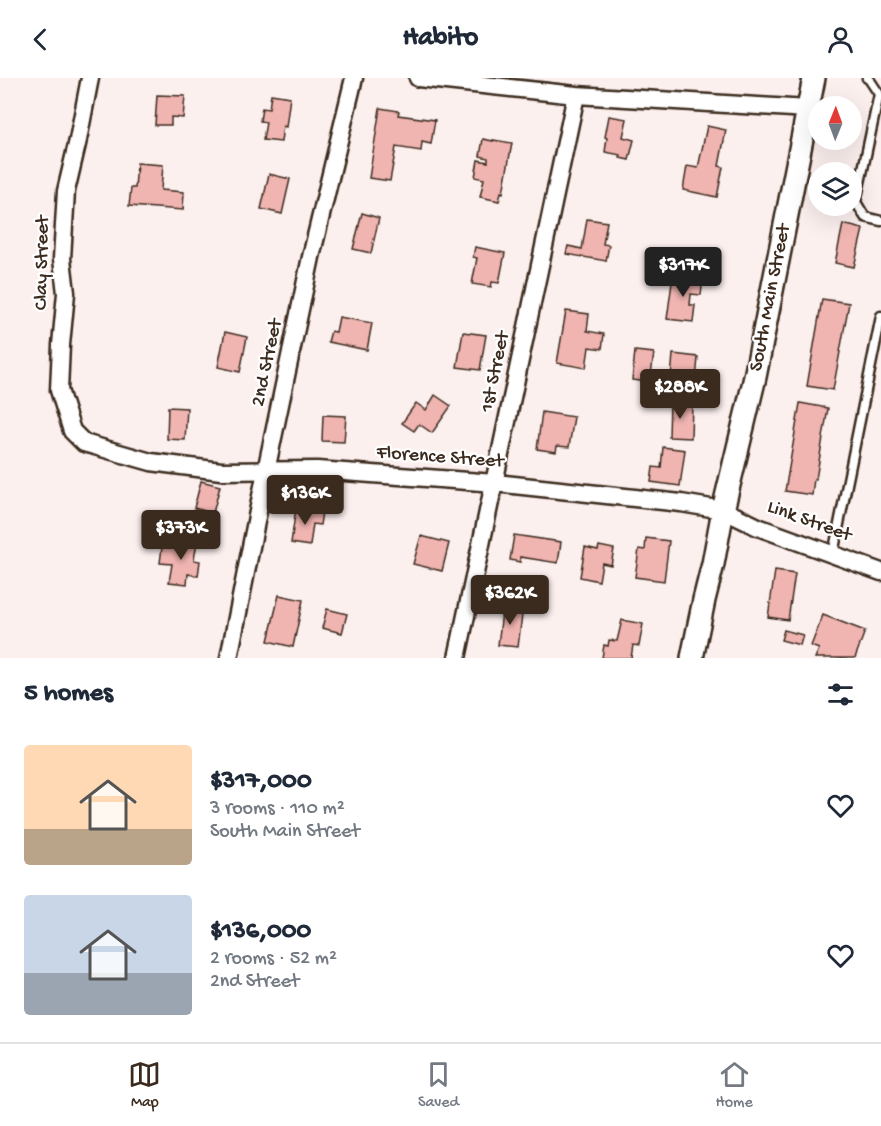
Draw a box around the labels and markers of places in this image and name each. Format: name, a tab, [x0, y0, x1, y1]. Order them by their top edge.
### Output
pin: $317K	[641, 247, 725, 298]
pin: $288K	[638, 369, 722, 420]
pin: $136K	[263, 475, 347, 526]
pin: $373K	[139, 510, 223, 561]
pin: $362K	[468, 575, 552, 626]

